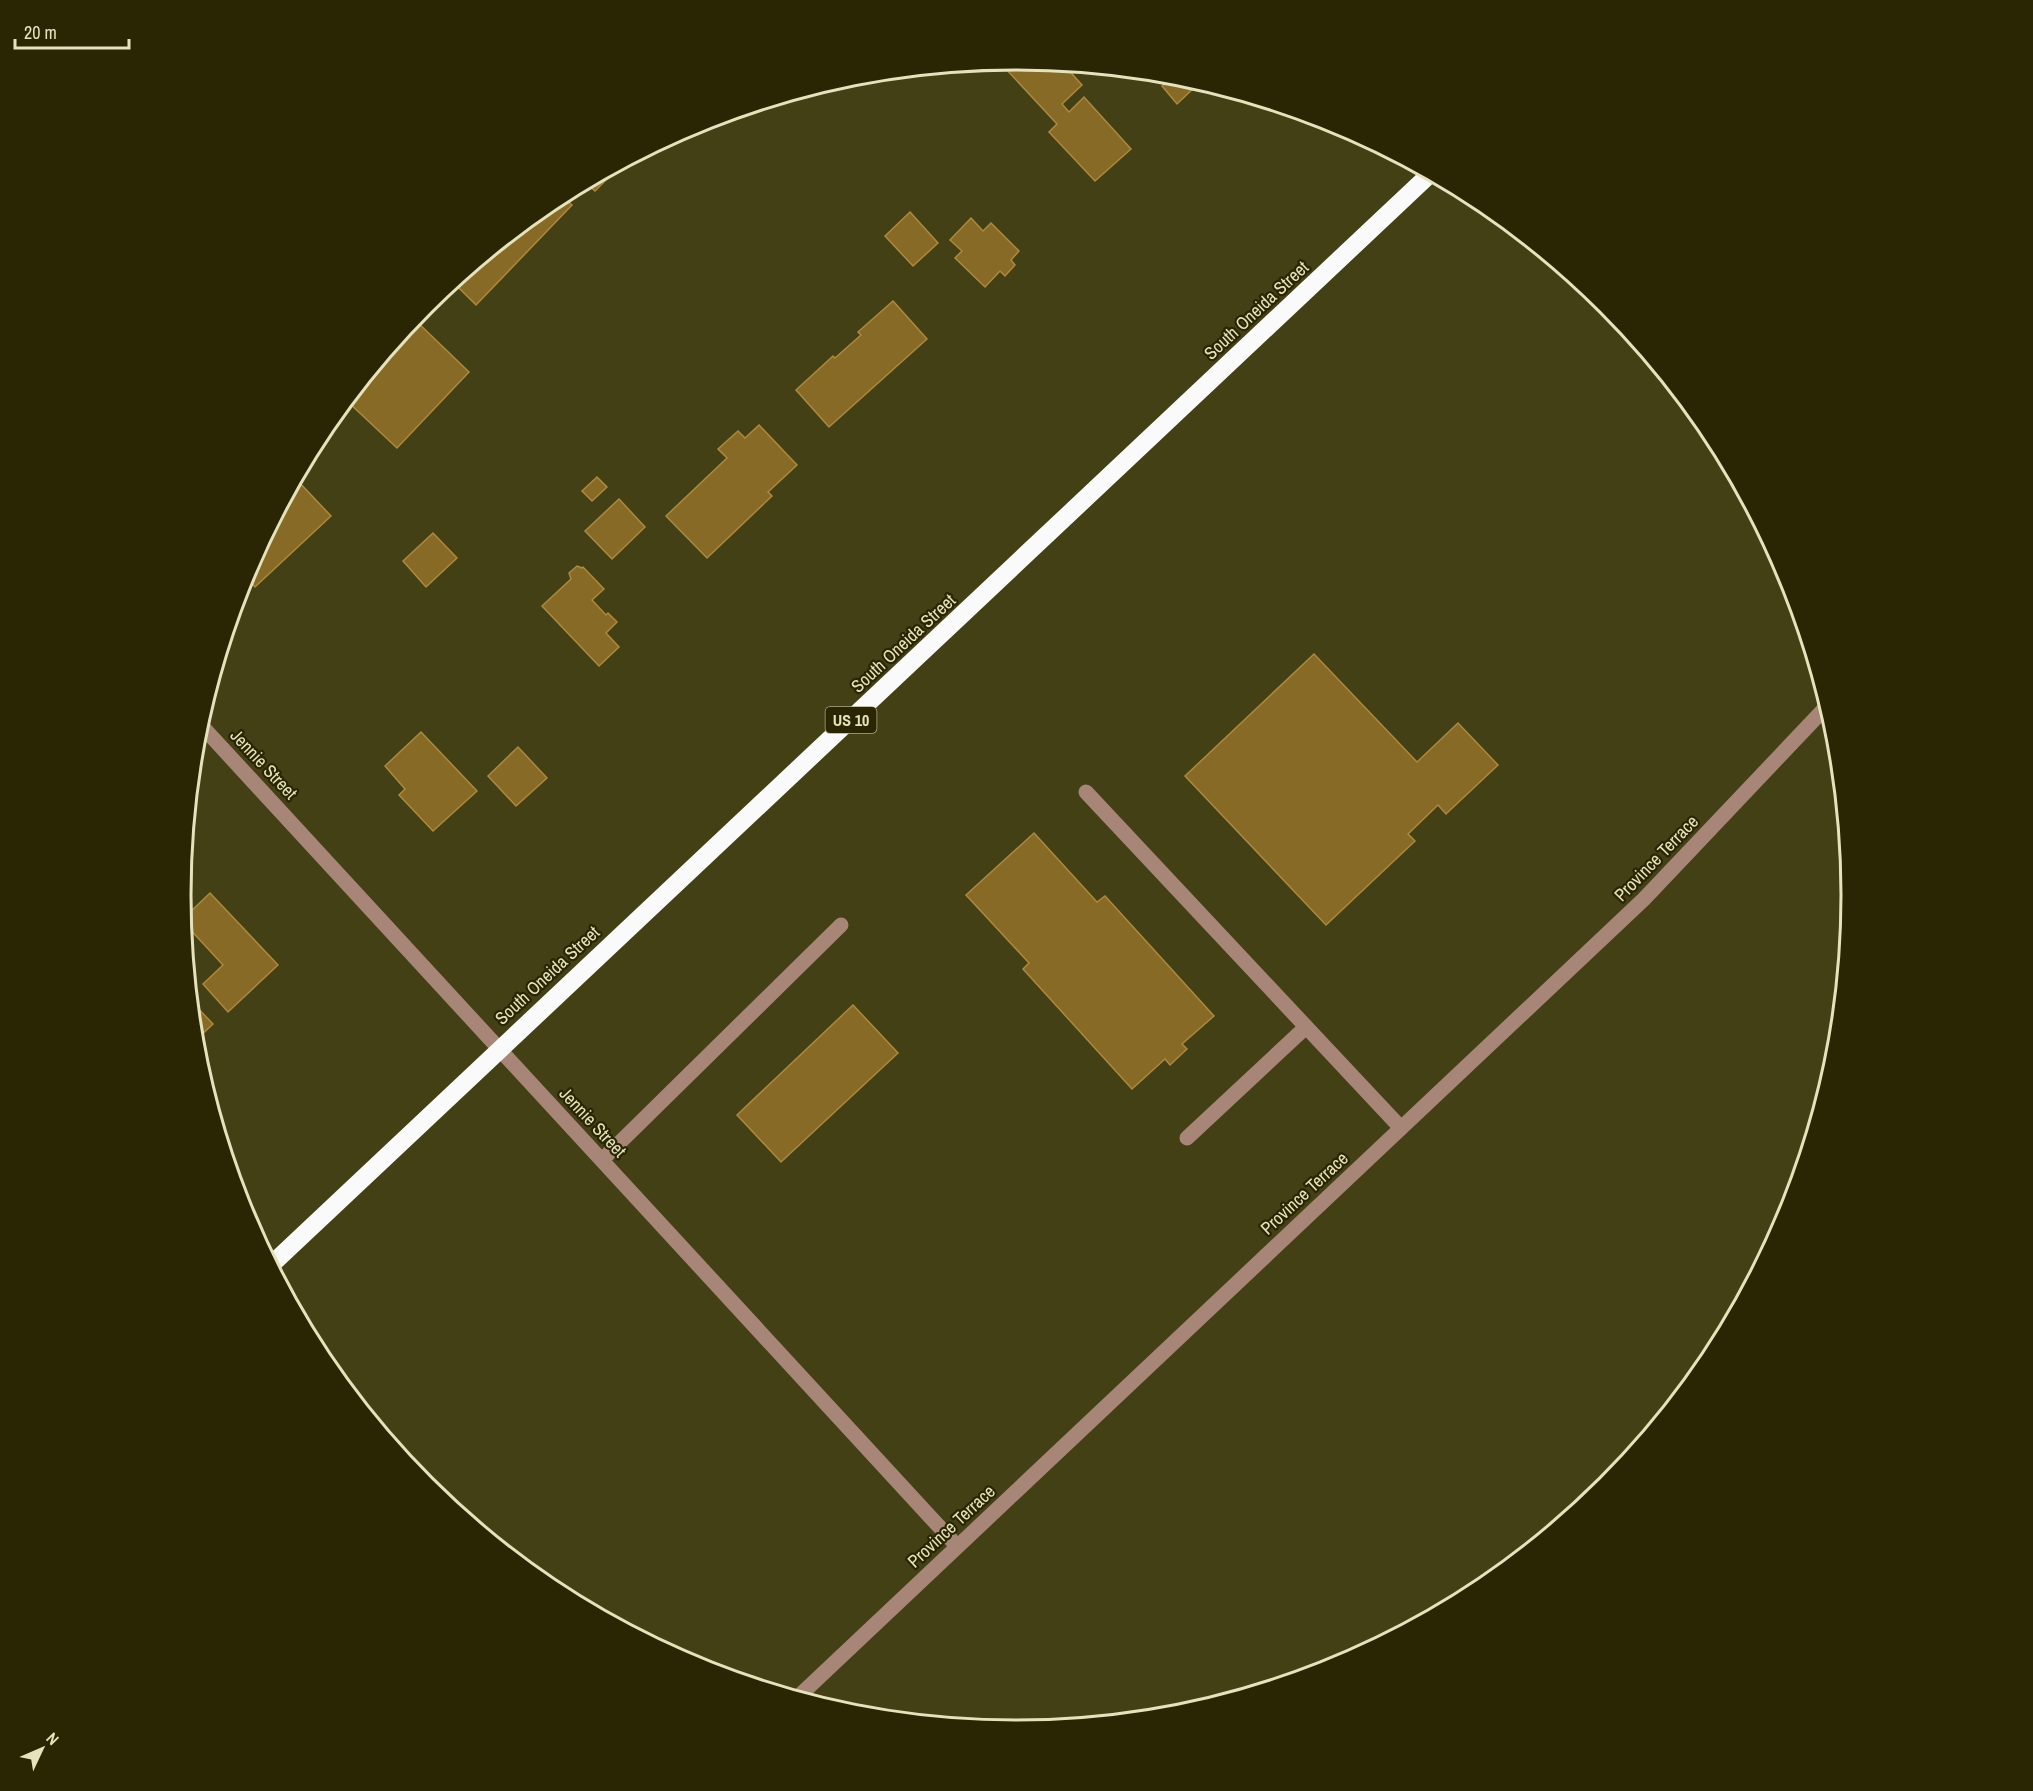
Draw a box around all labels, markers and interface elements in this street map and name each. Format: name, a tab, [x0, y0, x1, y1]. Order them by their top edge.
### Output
scale bar	[15, 12, 129, 50]
text: 20 m	[24, 20, 57, 45]
street label: South Oneida Street	[1198, 255, 1314, 365]
street label: South Oneida Street	[845, 588, 961, 698]
road number: US 10	[826, 707, 876, 733]
street label: Jennie Street	[225, 723, 303, 805]
street label: Province Terrace	[1608, 809, 1704, 907]
street label: South Oneida Street	[489, 920, 605, 1030]
street label: Jennie Street	[554, 1081, 632, 1163]
street label: Province Terrace	[1255, 1146, 1353, 1240]
street label: Province Terrace	[902, 1479, 1000, 1573]
north arrow	[12, 1719, 72, 1779]
text: N	[42, 1728, 64, 1750]

